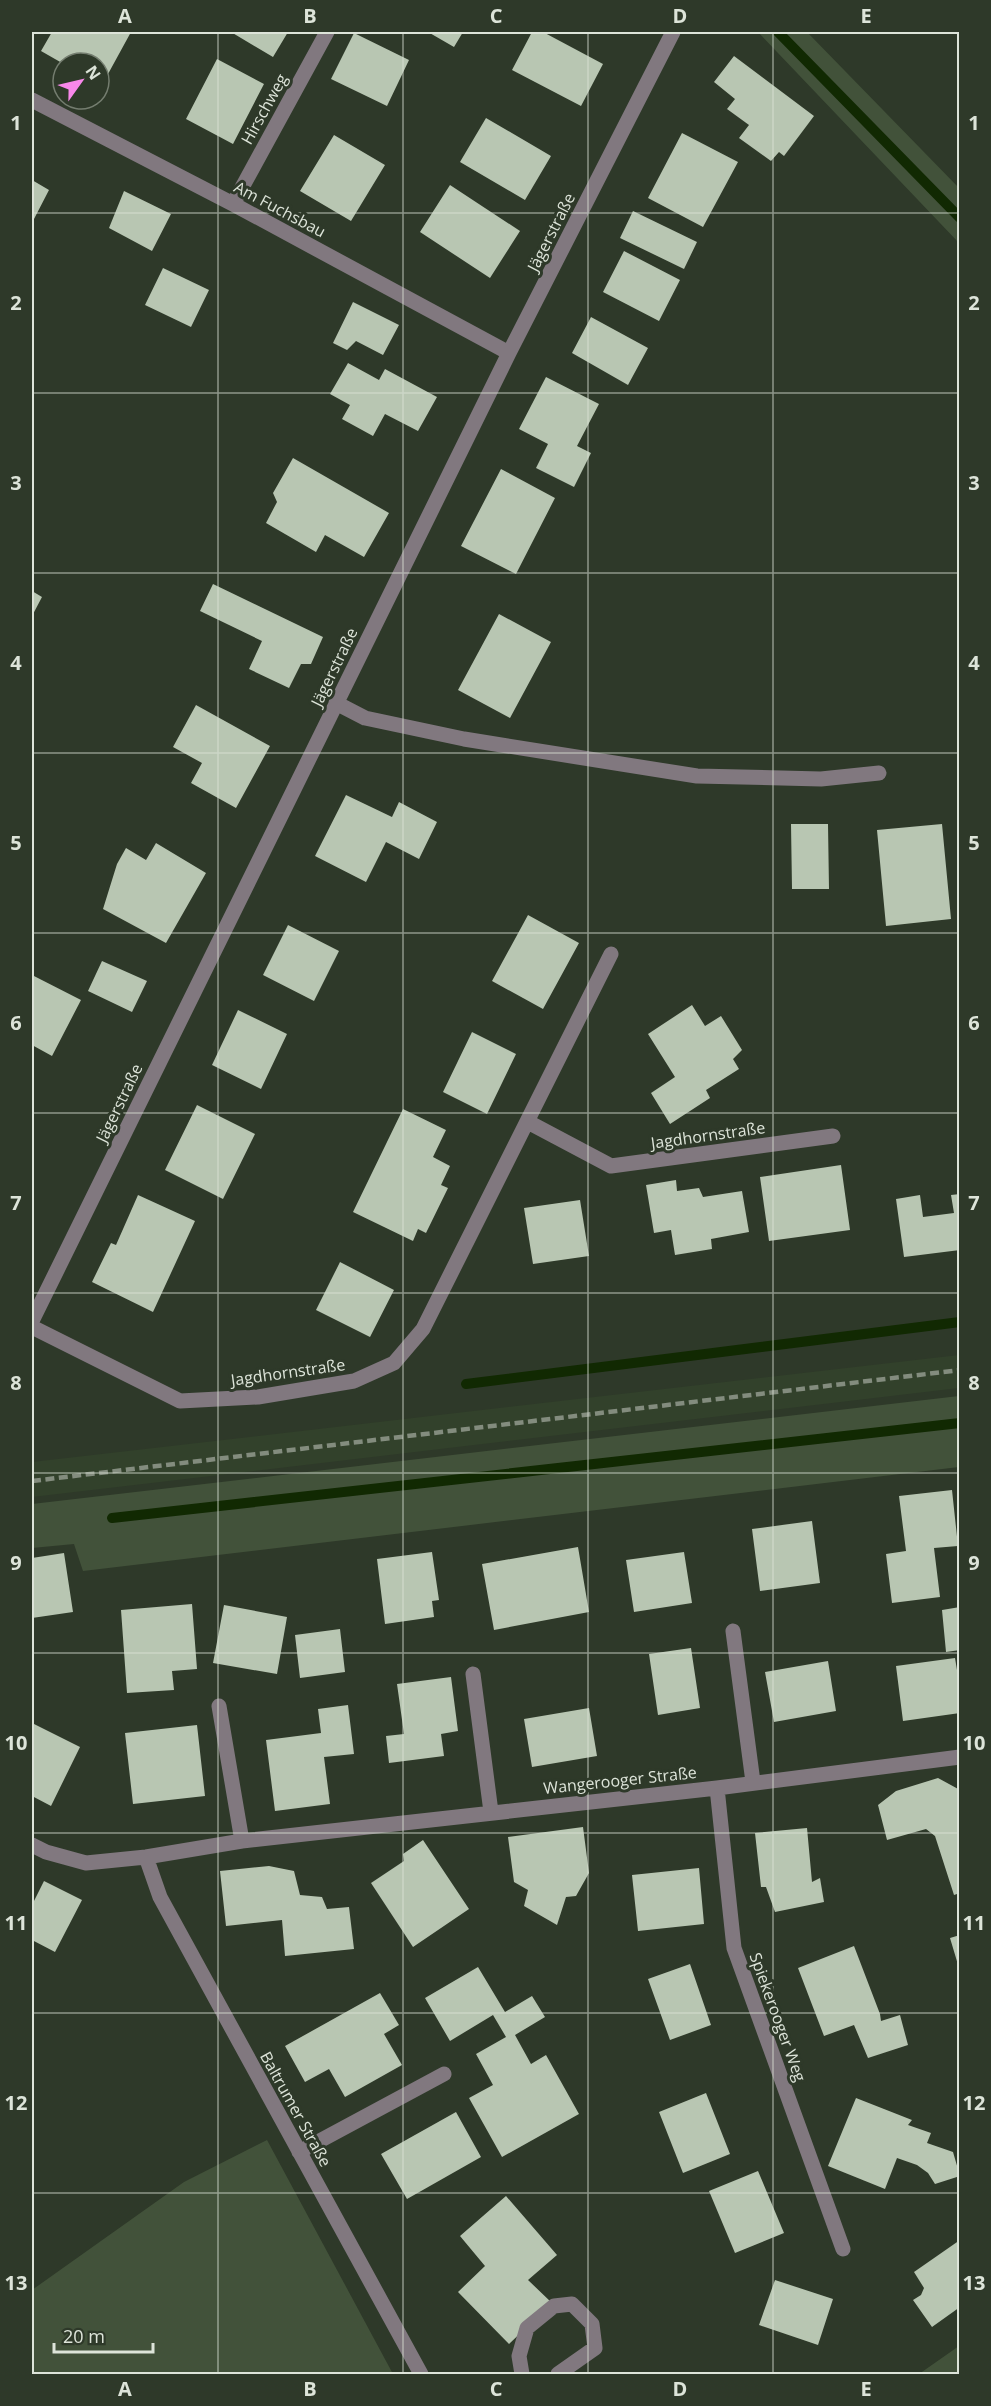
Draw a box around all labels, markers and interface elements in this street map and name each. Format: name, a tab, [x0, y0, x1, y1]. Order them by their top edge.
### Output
text: A	[118, 2, 132, 29]
text: B	[303, 2, 317, 29]
text: C	[490, 2, 503, 29]
text: D	[673, 2, 687, 29]
text: E	[860, 2, 872, 29]
north arrow	[51, 51, 111, 111]
text: N	[81, 61, 106, 84]
street label: Hirschweg	[236, 69, 293, 148]
text: 1	[10, 109, 22, 136]
text: 1	[968, 109, 980, 136]
street label: Am Fuchsbau	[230, 176, 330, 242]
street label: Jägerstraße	[521, 189, 580, 277]
text: 2	[10, 289, 22, 316]
text: 2	[968, 289, 980, 316]
text: 3	[10, 469, 22, 496]
text: 3	[968, 469, 980, 496]
street label: Jägerstraße	[305, 624, 363, 712]
text: 4	[10, 649, 22, 676]
text: 4	[968, 649, 980, 676]
text: 5	[10, 829, 22, 856]
text: 5	[968, 829, 980, 856]
text: 6	[10, 1009, 22, 1036]
text: 6	[968, 1009, 980, 1036]
street label: Jägerstraße	[90, 1060, 148, 1148]
street label: Jagdhornstraße	[647, 1116, 767, 1154]
text: 7	[10, 1189, 22, 1216]
text: 7	[968, 1189, 980, 1216]
street label: Jagdhornstraße	[227, 1353, 347, 1391]
text: 8	[10, 1369, 22, 1396]
text: 8	[968, 1369, 980, 1396]
text: 9	[10, 1549, 22, 1576]
text: 9	[968, 1549, 980, 1576]
text: 10	[5, 1729, 27, 1756]
text: 10	[963, 1729, 985, 1756]
street label: Wangerooger Straße	[542, 1761, 698, 1799]
text: 11	[5, 1909, 27, 1936]
text: 11	[963, 1909, 985, 1936]
street label: Spiekerooger Weg	[744, 1950, 812, 2085]
street label: Baltrumer Straße	[255, 2047, 337, 2171]
text: 12	[5, 2089, 27, 2116]
text: 12	[963, 2089, 985, 2116]
text: 13	[5, 2269, 27, 2296]
text: 13	[963, 2269, 985, 2296]
scale bar	[54, 2316, 153, 2354]
text: 20 m	[63, 2324, 105, 2348]
text: A	[118, 2375, 132, 2402]
text: B	[303, 2375, 317, 2402]
text: C	[490, 2375, 503, 2402]
text: D	[673, 2375, 687, 2402]
text: E	[860, 2375, 872, 2402]

